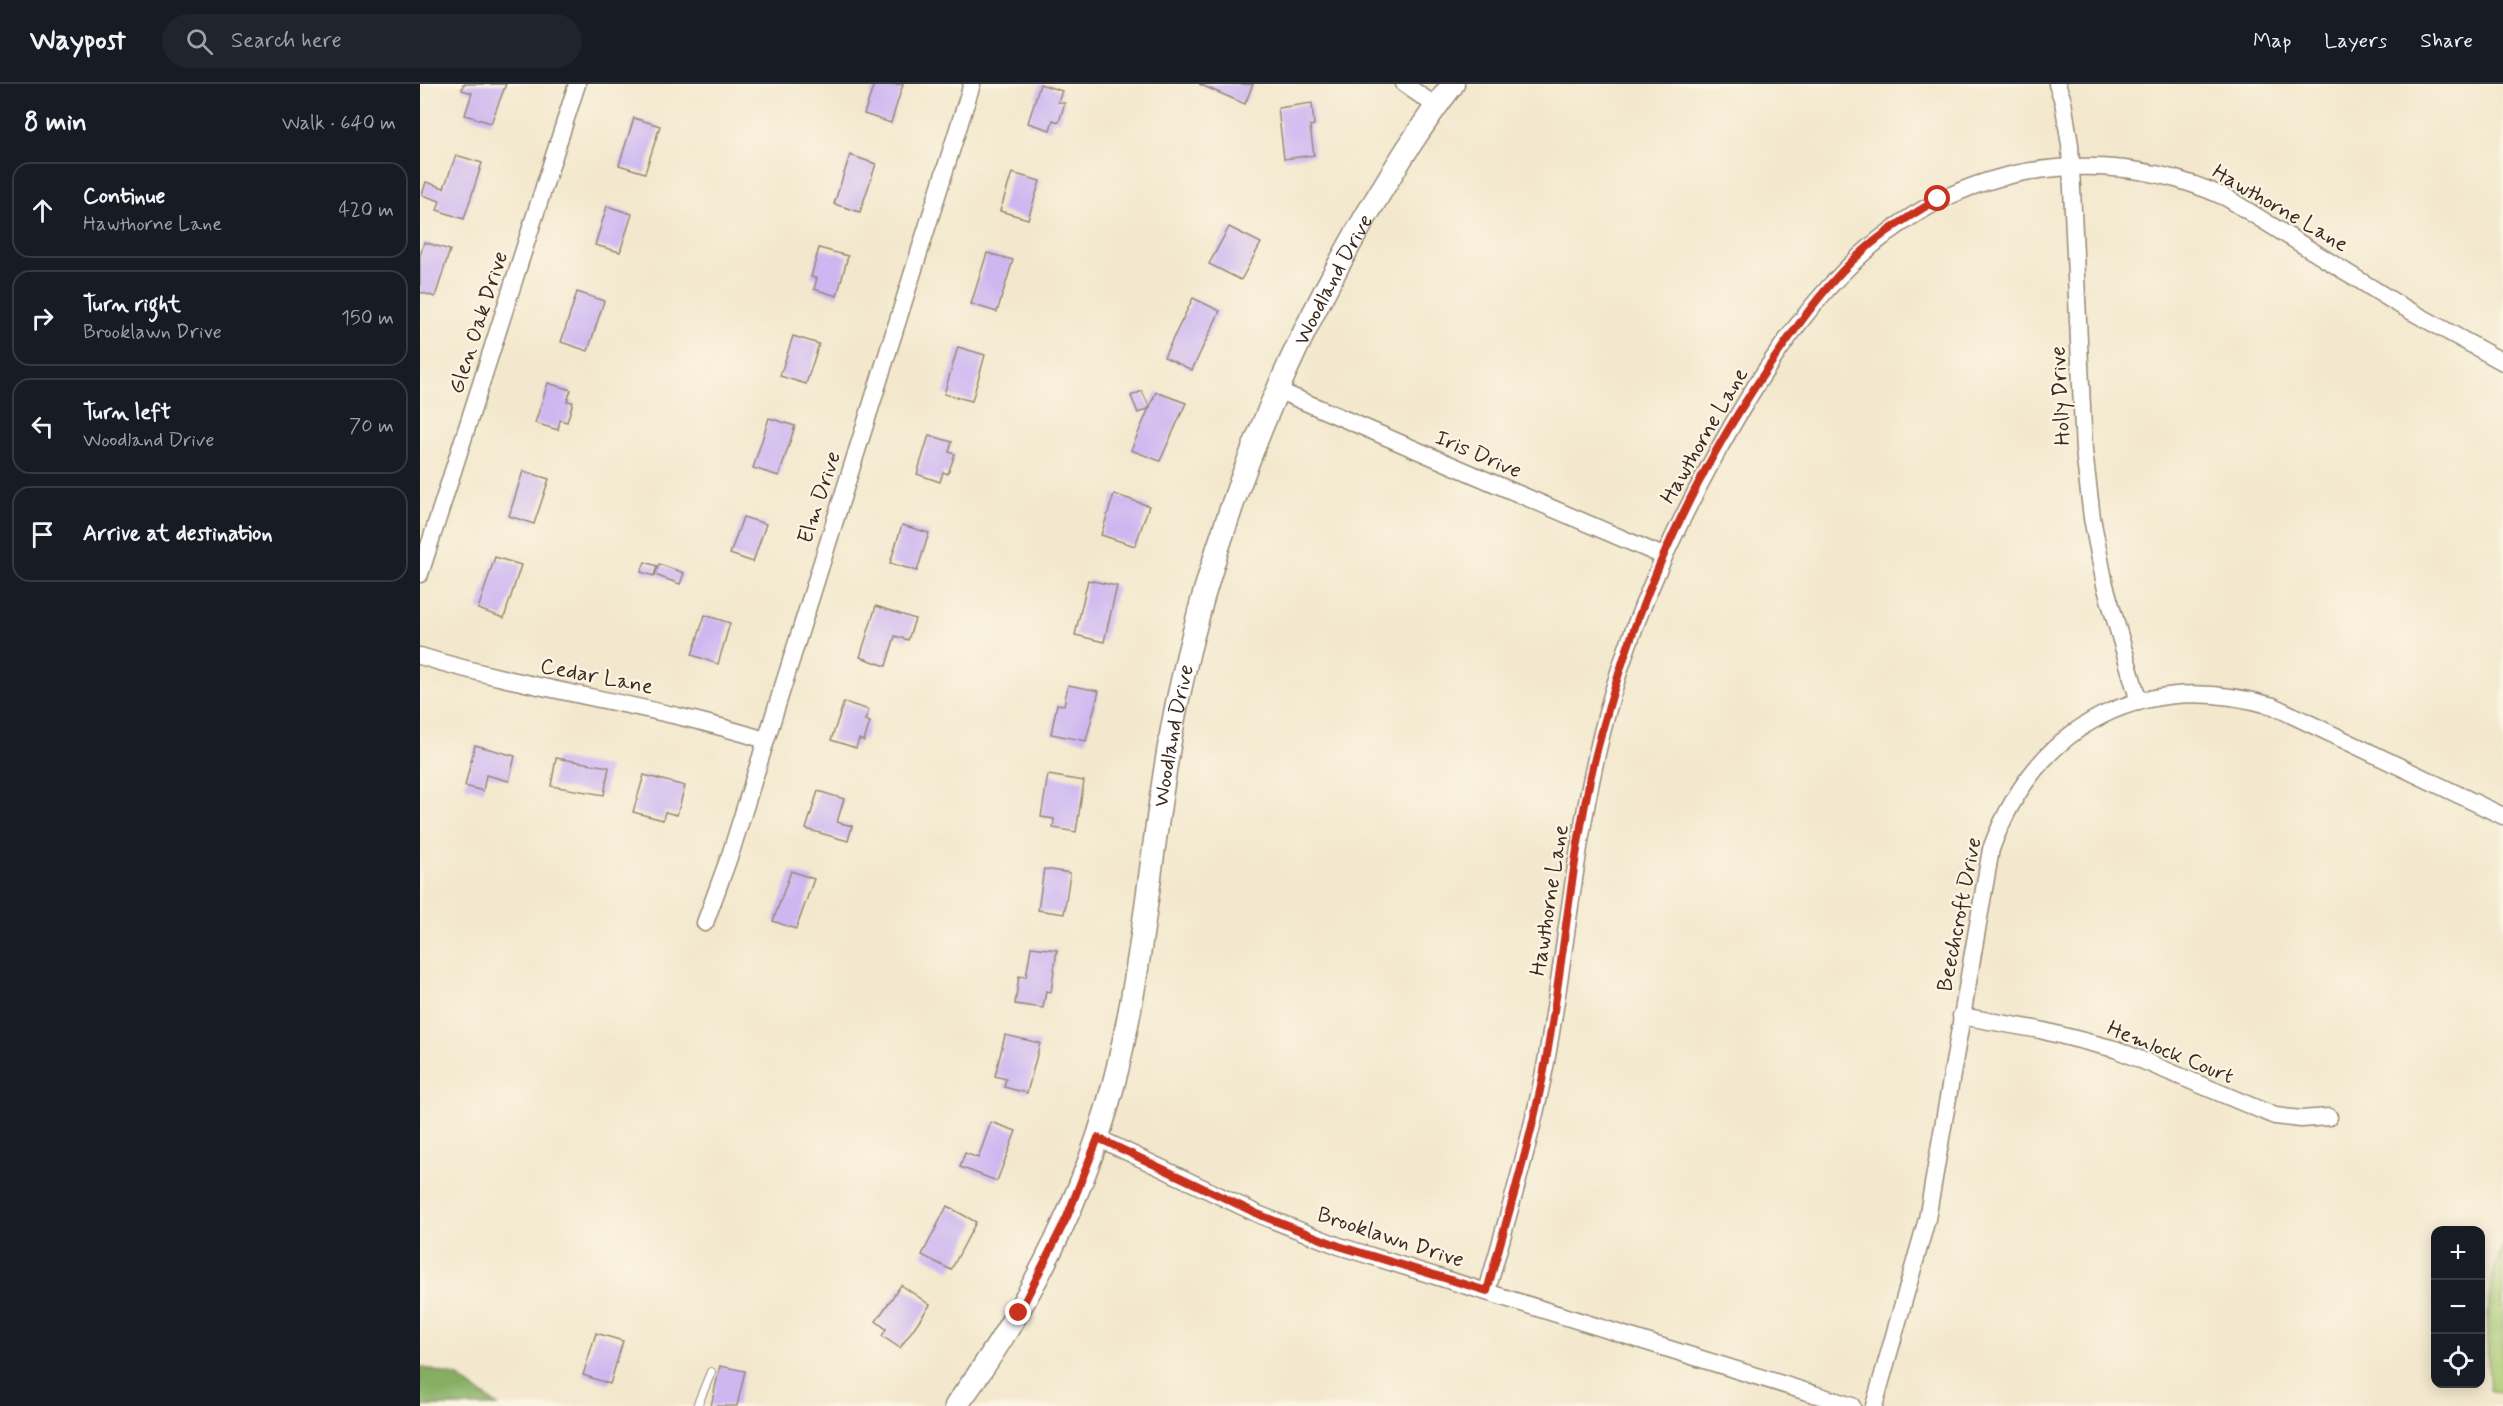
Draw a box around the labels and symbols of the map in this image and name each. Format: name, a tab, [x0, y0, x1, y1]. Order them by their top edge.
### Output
street label: Hawthorne Lane	[2207, 158, 2353, 259]
route start	[1924, 185, 1950, 211]
street label: Woodland Drive	[1288, 209, 1380, 350]
street label: Glen Oak Drive	[443, 248, 515, 397]
street label: Holly Drive	[2044, 345, 2078, 446]
street label: Hawthorne Lane	[1654, 363, 1755, 509]
street label: Iris Drive	[1431, 424, 1526, 486]
street label: Elm Drive	[792, 448, 848, 547]
street label: Cedar Lane	[538, 652, 656, 702]
street label: Woodland Drive	[1148, 662, 1201, 809]
street label: Hawthorne Lane	[1524, 822, 1576, 978]
street label: Beechcroft Drive	[1931, 835, 1989, 994]
street label: Hemlock Court	[2103, 1015, 2238, 1091]
street label: Brooklawn Drive	[1313, 1201, 1467, 1275]
route end	[1005, 1299, 1031, 1325]

